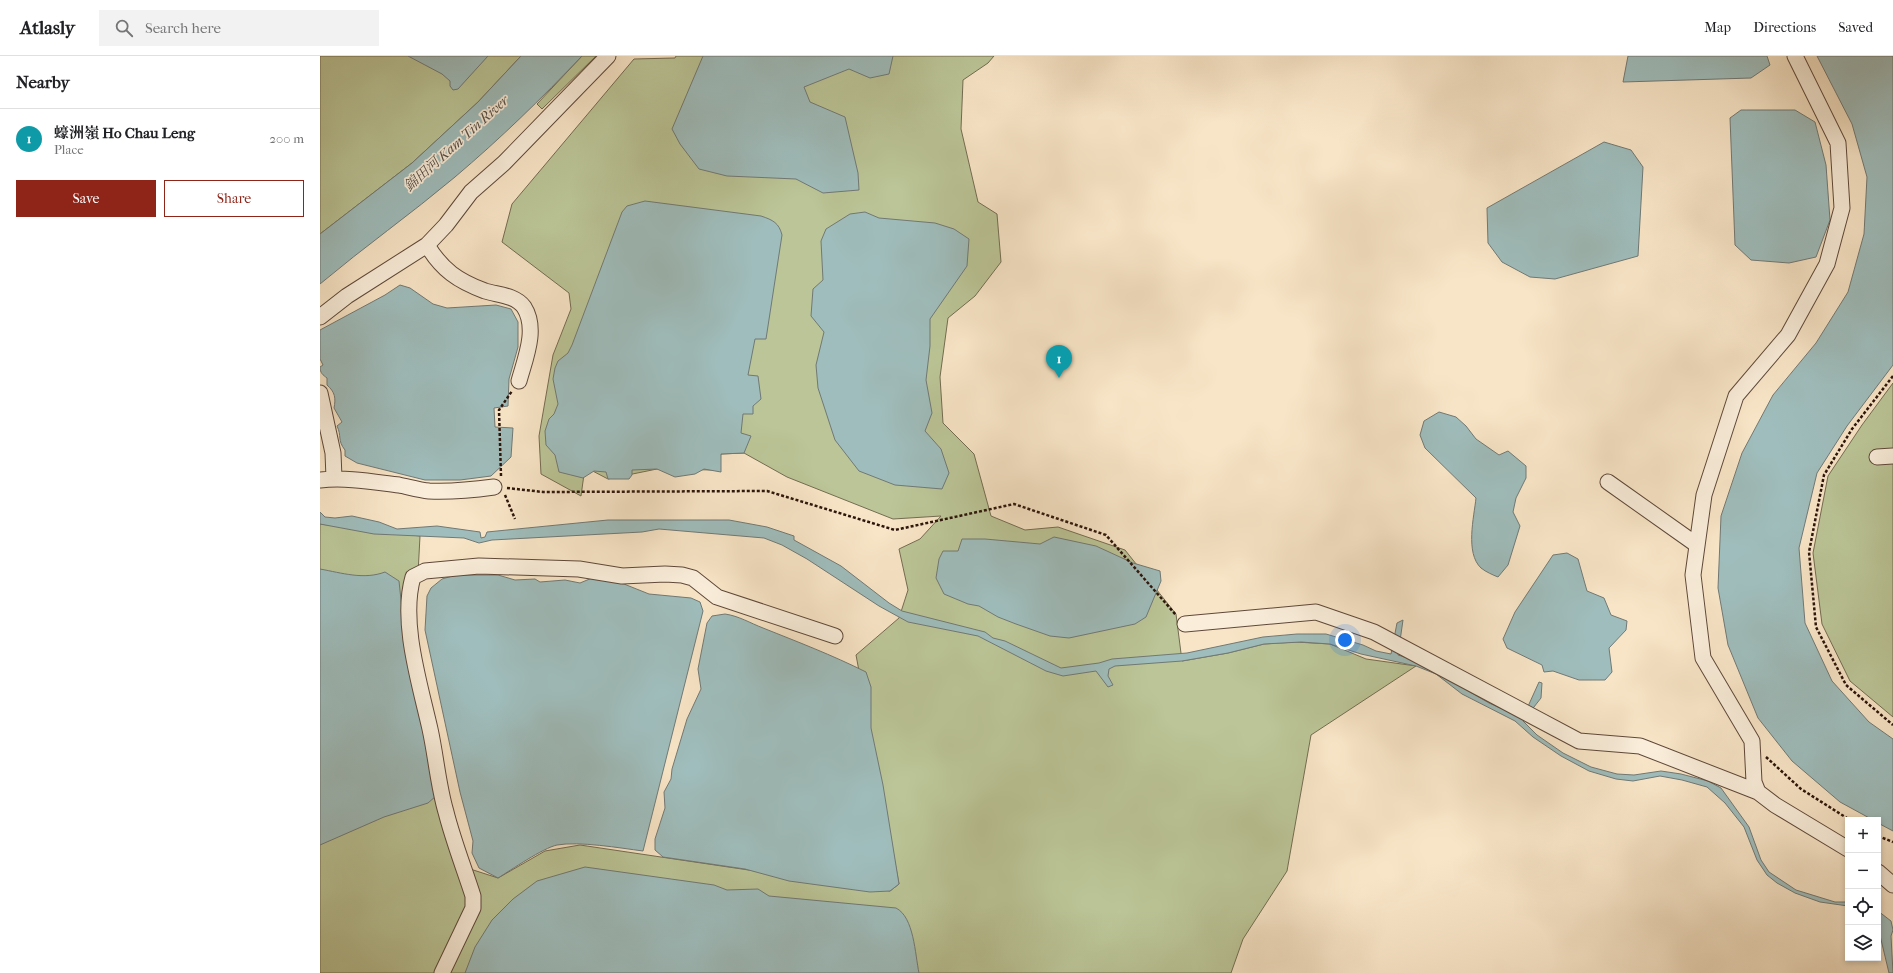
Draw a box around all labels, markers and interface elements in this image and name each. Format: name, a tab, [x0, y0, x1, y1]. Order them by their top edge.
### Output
search box	[99, 10, 379, 46]
text: Atlasly	[20, 17, 75, 39]
icon: search	[113, 17, 135, 39]
text: Search here	[145, 19, 221, 37]
text: Map	[1704, 19, 1731, 36]
text: Directions	[1753, 19, 1816, 36]
text: Saved	[1838, 19, 1873, 36]
text: Nearby	[16, 72, 70, 92]
water label: 錦田河 Kam Tin River	[401, 91, 513, 195]
text: 蠔洲嶺 Ho Chau Leng	[54, 124, 195, 142]
text: 1	[27, 131, 31, 146]
text: 200 m	[269, 131, 304, 146]
text: Place	[54, 142, 84, 157]
button: Save	[16, 180, 156, 217]
button: Share	[164, 180, 304, 217]
pin: 1	[1046, 345, 1072, 378]
your location	[1335, 630, 1355, 650]
map controls	[1845, 817, 1881, 961]
button: +	[1845, 817, 1881, 853]
button: −	[1845, 853, 1881, 889]
button: locate	[1845, 889, 1881, 925]
button: layers	[1845, 925, 1881, 961]

